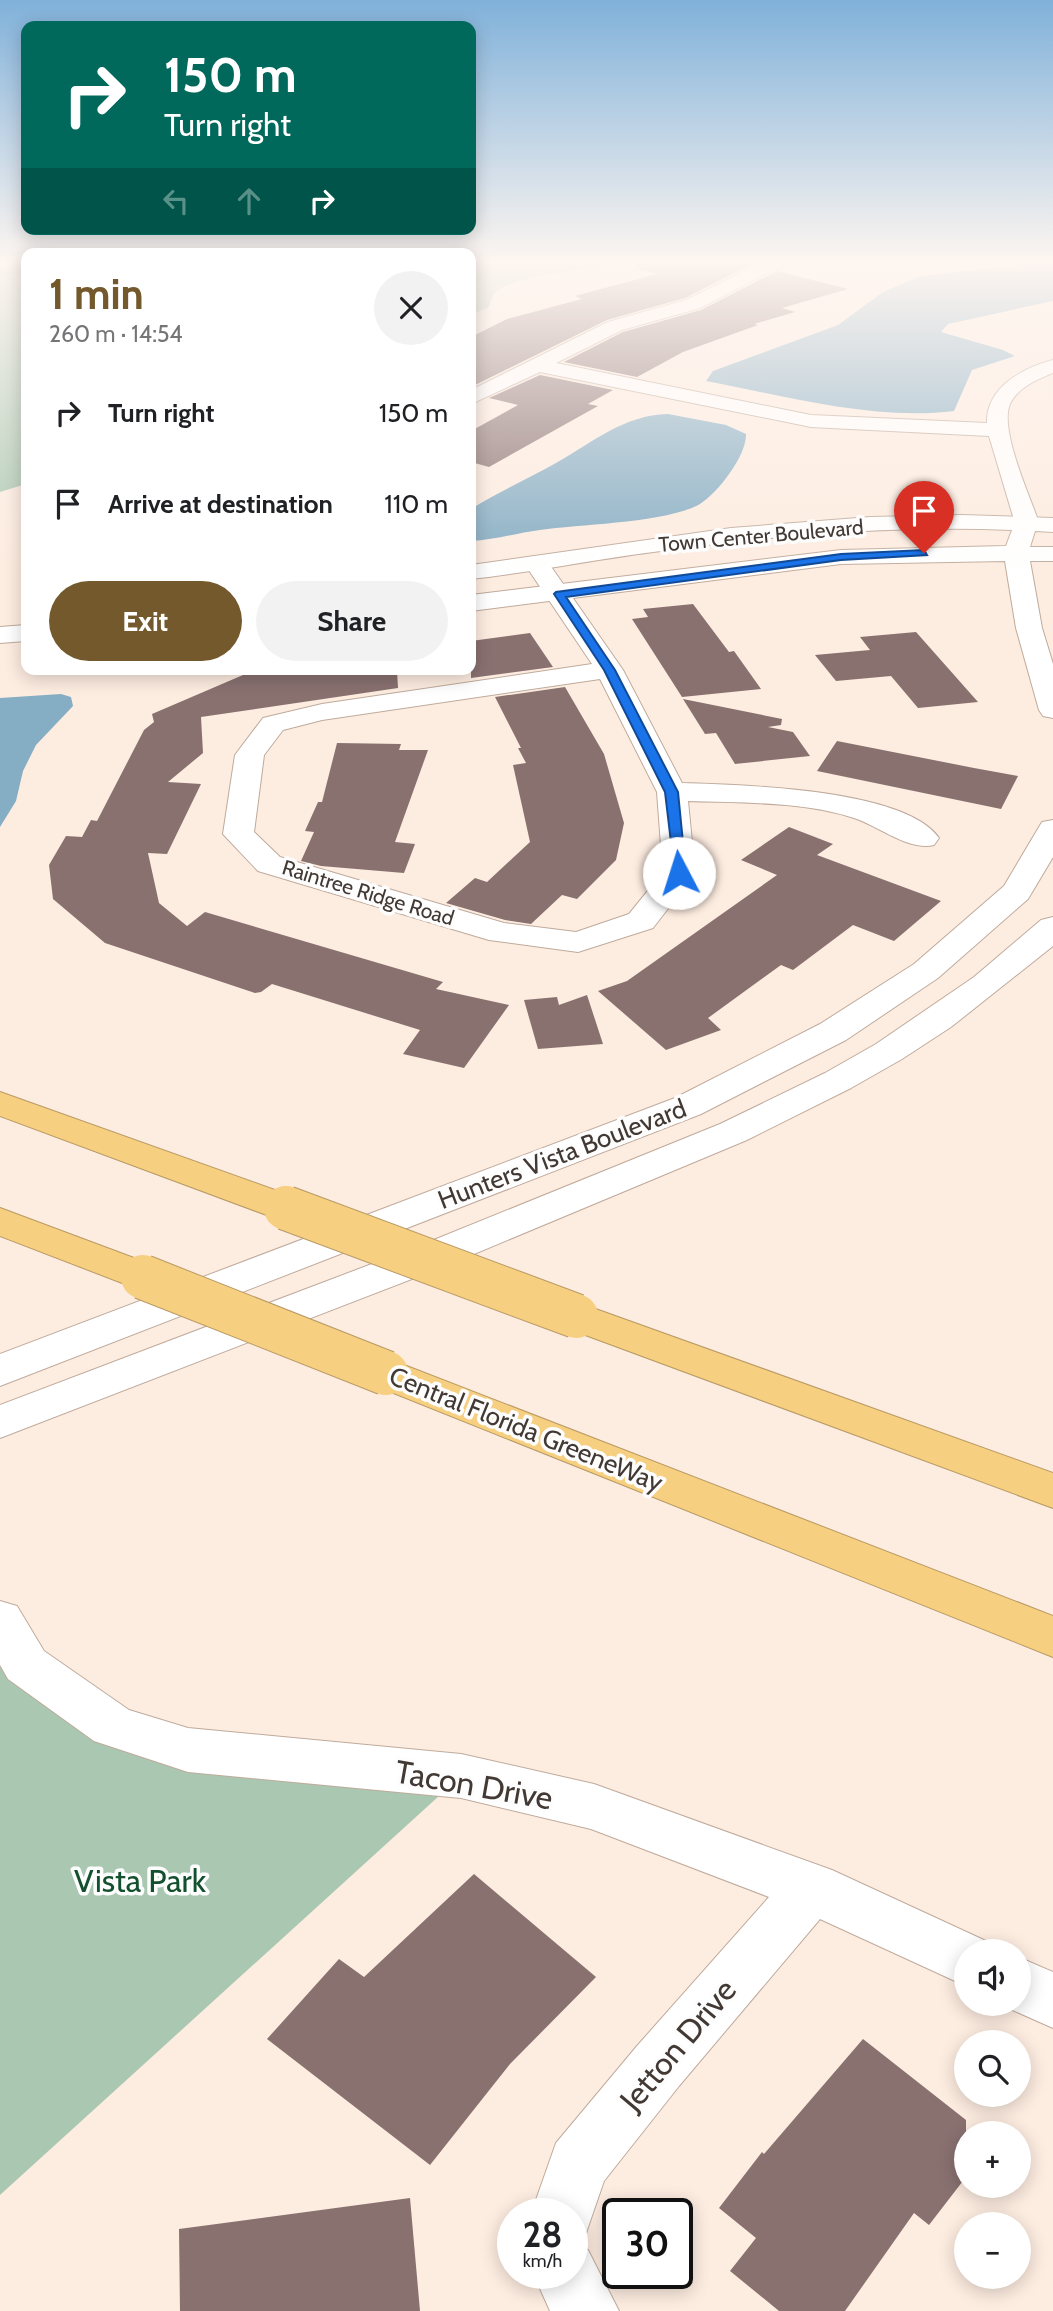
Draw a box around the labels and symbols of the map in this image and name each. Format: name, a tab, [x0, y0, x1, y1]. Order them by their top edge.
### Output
pin	[894, 481, 954, 553]
street label: Town Center Boulevard	[657, 514, 864, 557]
position arrow	[642, 836, 716, 910]
street label: Raintree Ridge Road	[279, 854, 457, 931]
street label: Hunters Vista Boulevard	[433, 1092, 691, 1216]
street label: Central Florida GreeneWay	[385, 1359, 667, 1499]
street label: Tacon Drive	[392, 1751, 556, 1818]
park label: Vista Park	[74, 1861, 207, 1900]
street label: Jetton Drive	[611, 1971, 744, 2119]
speed limit sign: 30	[602, 2198, 693, 2289]

